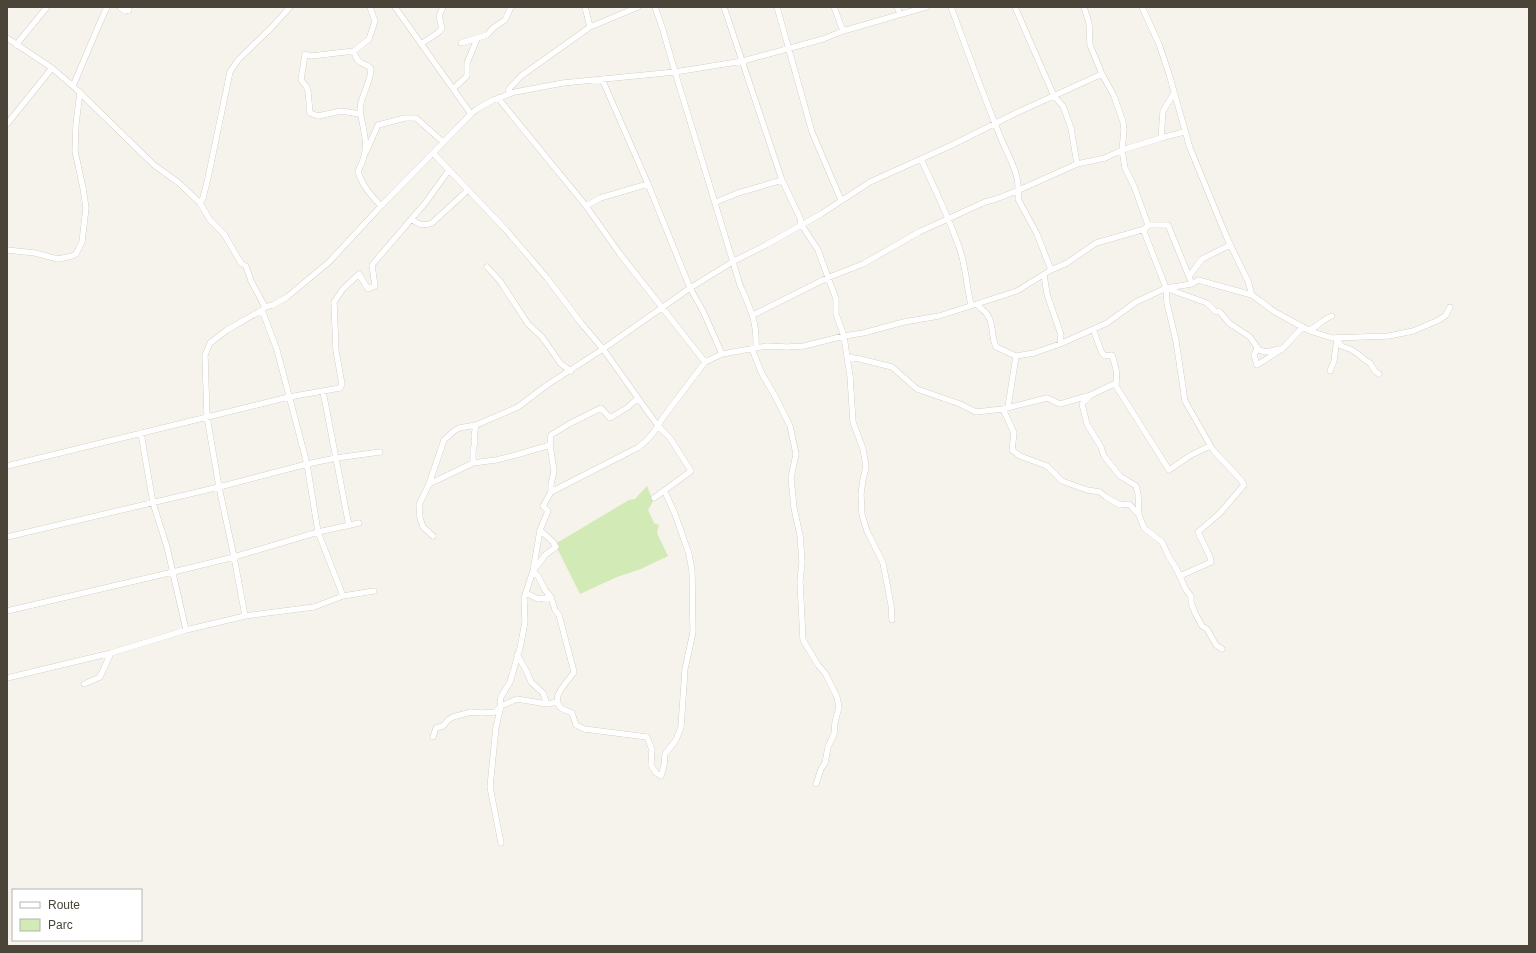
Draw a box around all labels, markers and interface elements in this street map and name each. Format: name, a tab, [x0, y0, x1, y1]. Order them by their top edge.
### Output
legend	[12, 889, 142, 941]
text: Route	[48, 898, 80, 912]
text: Parc	[48, 918, 73, 932]

